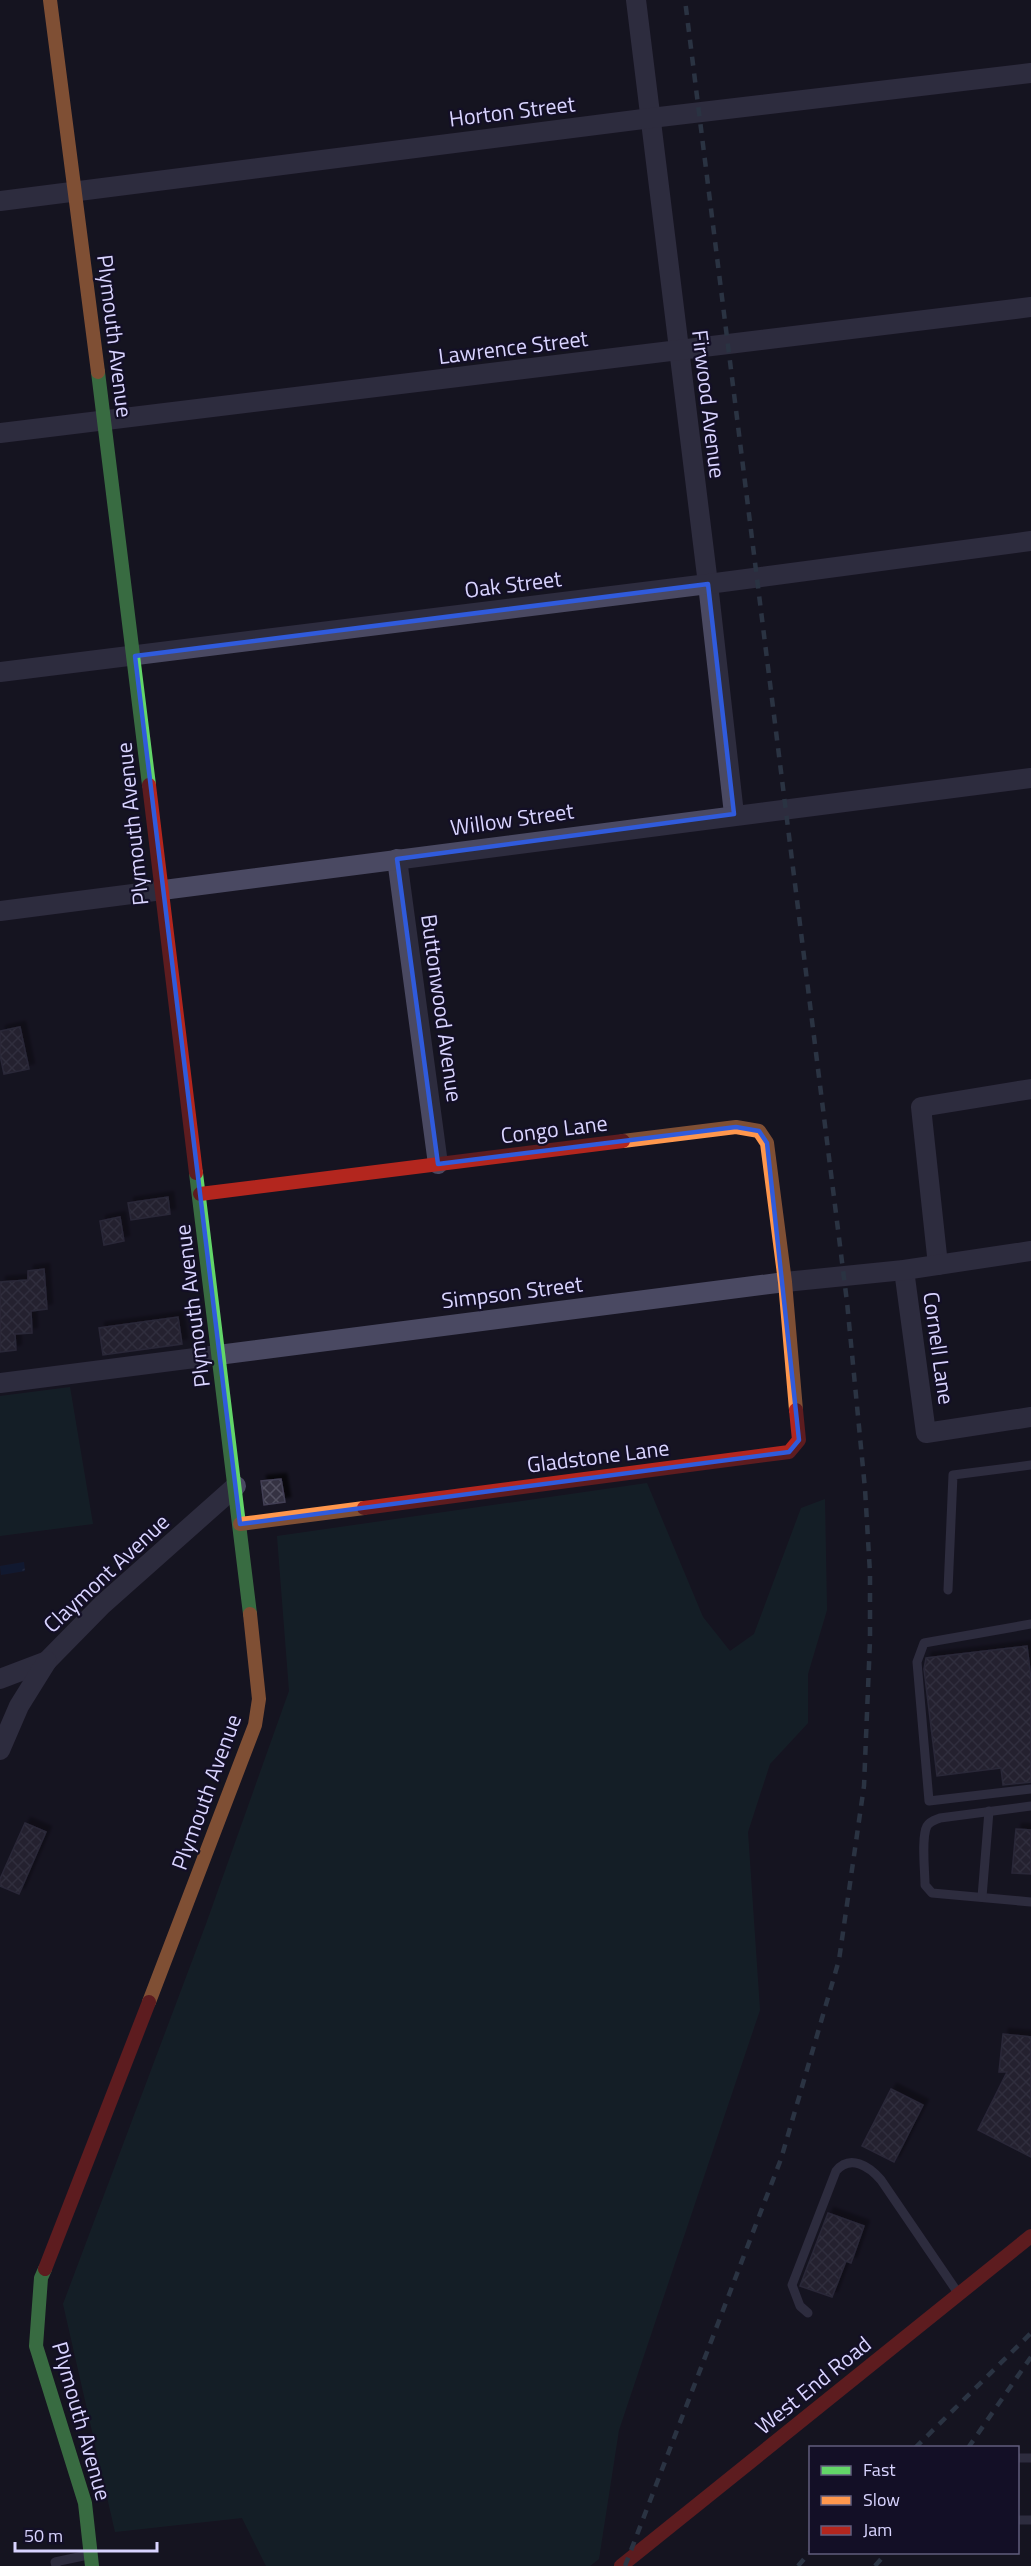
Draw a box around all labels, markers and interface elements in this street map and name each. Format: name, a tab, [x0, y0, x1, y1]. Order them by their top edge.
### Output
street label: Horton Street	[447, 86, 577, 136]
street label: Plymouth Avenue	[88, 253, 142, 419]
street label: Lawrence Street	[436, 321, 590, 373]
street label: Firwood Avenue	[683, 328, 735, 480]
street label: Oak Street	[462, 561, 564, 607]
street label: Plymouth Avenue	[107, 741, 157, 907]
street label: Willow Street	[448, 793, 576, 844]
street label: Buttonwood Avenue	[412, 912, 472, 1104]
street label: Congo Lane	[499, 1106, 609, 1152]
street label: Plymouth Avenue	[165, 1223, 219, 1389]
street label: Simpson Street	[439, 1266, 585, 1318]
street label: Cornell Lane	[914, 1289, 964, 1407]
street label: Gladstone Lane	[525, 1430, 671, 1482]
street label: Claymont Avenue	[35, 1505, 177, 1641]
street label: Plymouth Avenue	[162, 1709, 250, 1875]
street label: West End Road	[747, 2327, 879, 2443]
street label: Plymouth Avenue	[43, 2338, 121, 2504]
legend	[809, 2446, 1019, 2554]
text: Fast	[863, 2456, 896, 2483]
text: Slow	[863, 2486, 900, 2513]
scale bar	[15, 2515, 158, 2553]
text: Jam	[863, 2516, 892, 2543]
text: 50 m	[24, 2522, 63, 2549]

